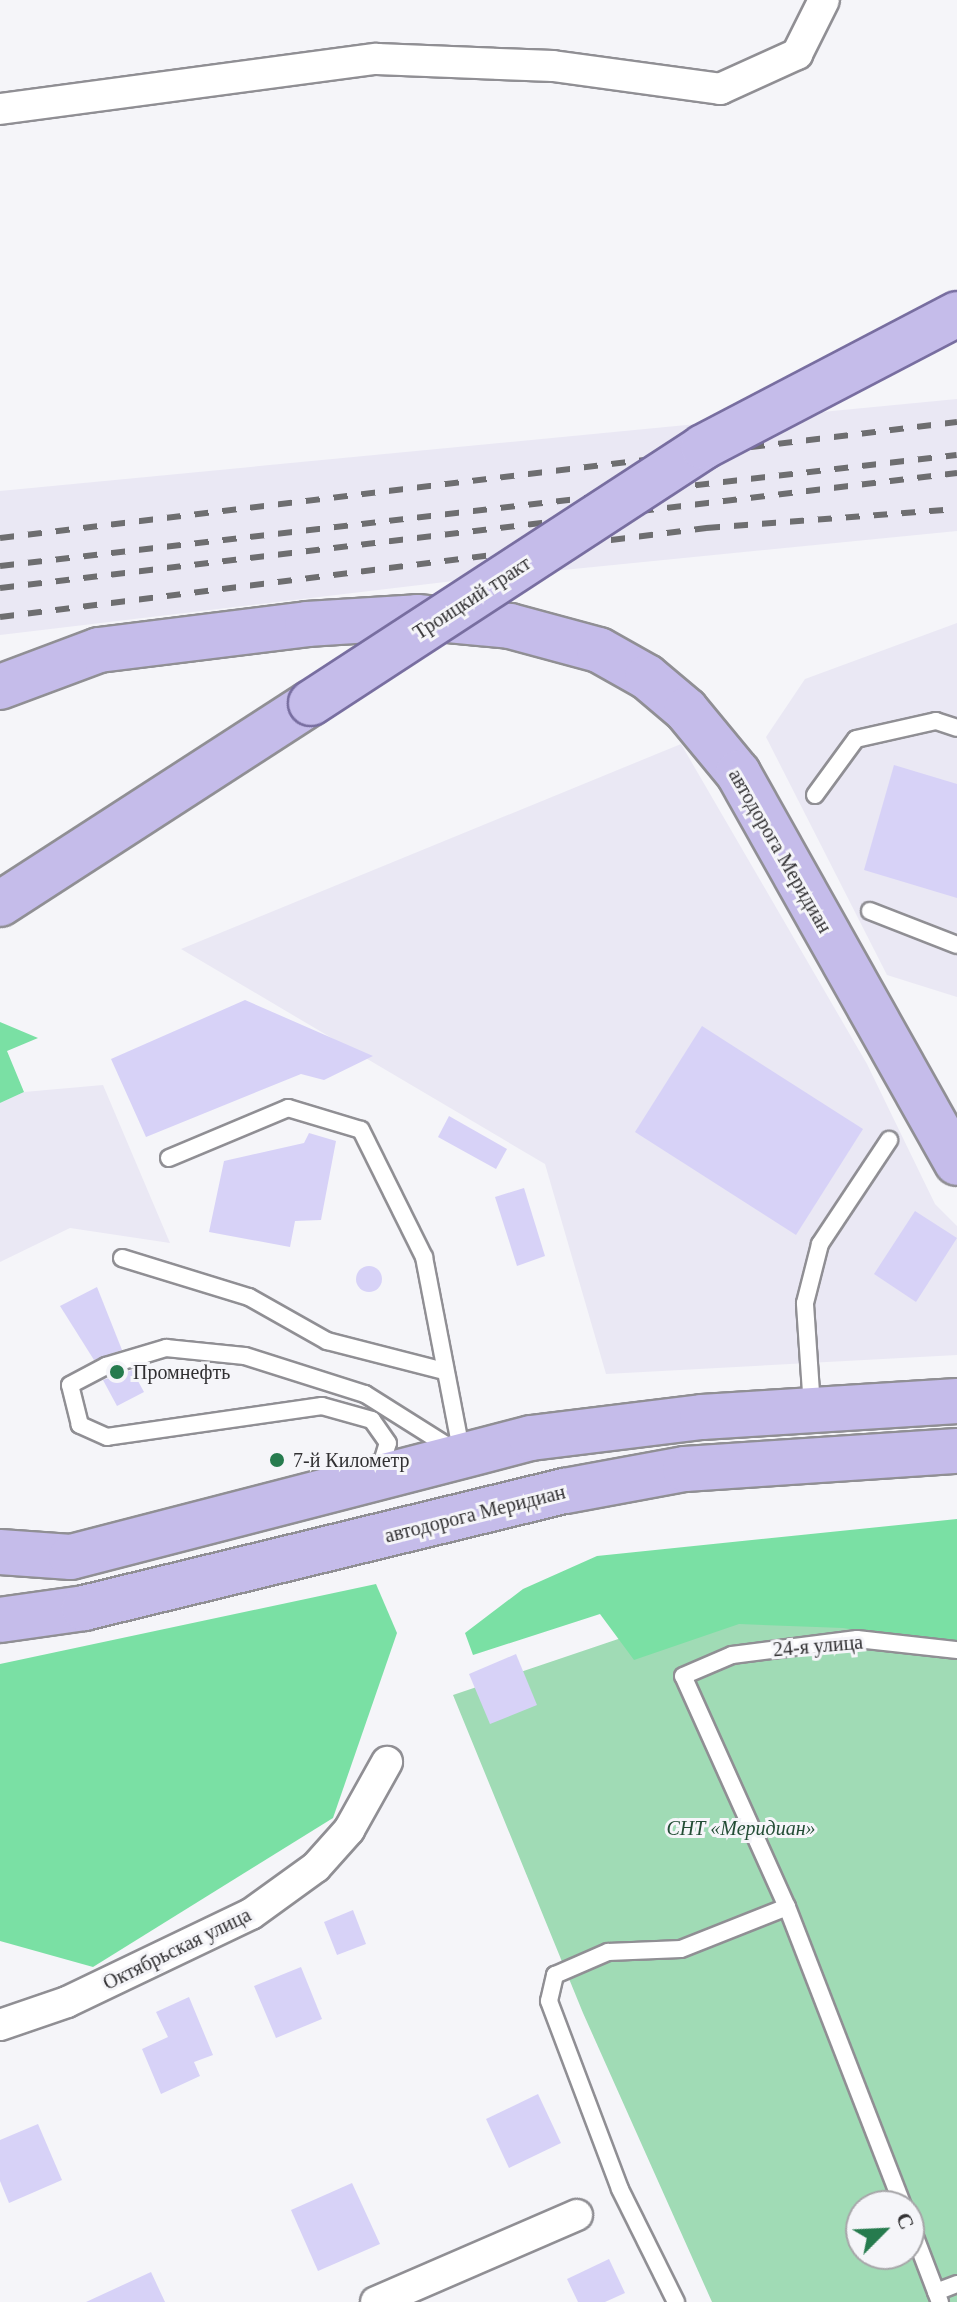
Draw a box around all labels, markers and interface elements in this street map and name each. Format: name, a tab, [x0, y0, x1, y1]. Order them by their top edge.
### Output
street label: Троицкий тракт	[409, 551, 535, 645]
street label: автодорога Меридиан	[723, 765, 837, 937]
place label: Промнефть	[133, 1360, 230, 1384]
marker: Промнефть	[108, 1363, 126, 1381]
place label: 7-й Километр	[293, 1448, 410, 1472]
marker: 7-й Километр	[268, 1451, 286, 1469]
street label: автодорога Меридиан	[382, 1480, 568, 1548]
street label: 24-я улица	[772, 1630, 864, 1662]
park label: СНТ «Меридиан»	[666, 1816, 816, 1840]
street label: Октябрьская улица	[99, 1903, 255, 1995]
north arrow	[845, 2190, 925, 2270]
text: С	[891, 2208, 920, 2233]

